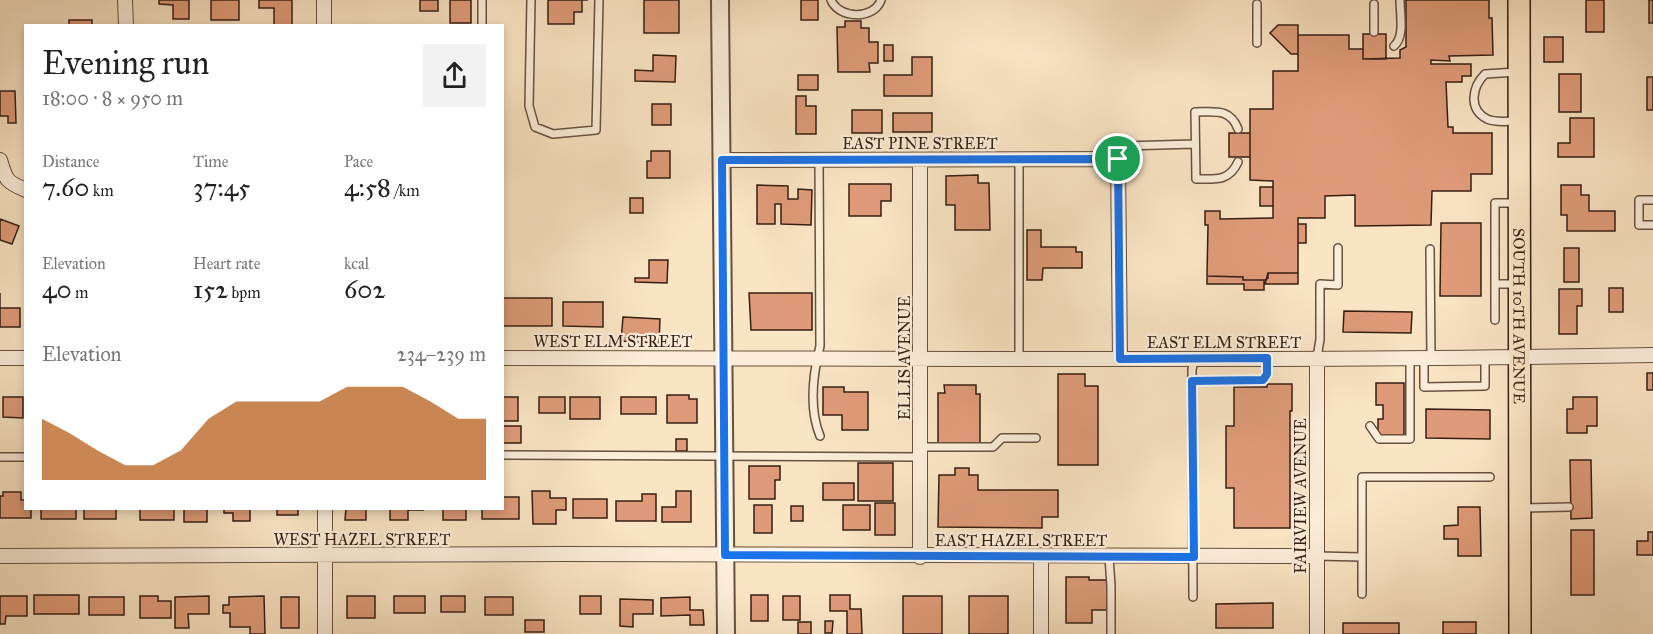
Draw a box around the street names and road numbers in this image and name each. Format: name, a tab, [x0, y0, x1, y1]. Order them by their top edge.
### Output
street label: EAST PINE STREET	[842, 134, 998, 153]
street label: SOUTH 10TH AVENUE	[1510, 228, 1529, 404]
street label: ELLIS AVENUE	[895, 296, 914, 420]
street label: WEST ELM STREET	[534, 332, 692, 351]
street label: EAST ELM STREET	[1147, 333, 1301, 352]
street label: FAIRVIEW AVENUE	[1291, 418, 1310, 574]
street label: WEST HAZEL STREET	[274, 530, 450, 549]
street label: EAST HAZEL STREET	[935, 531, 1107, 550]

